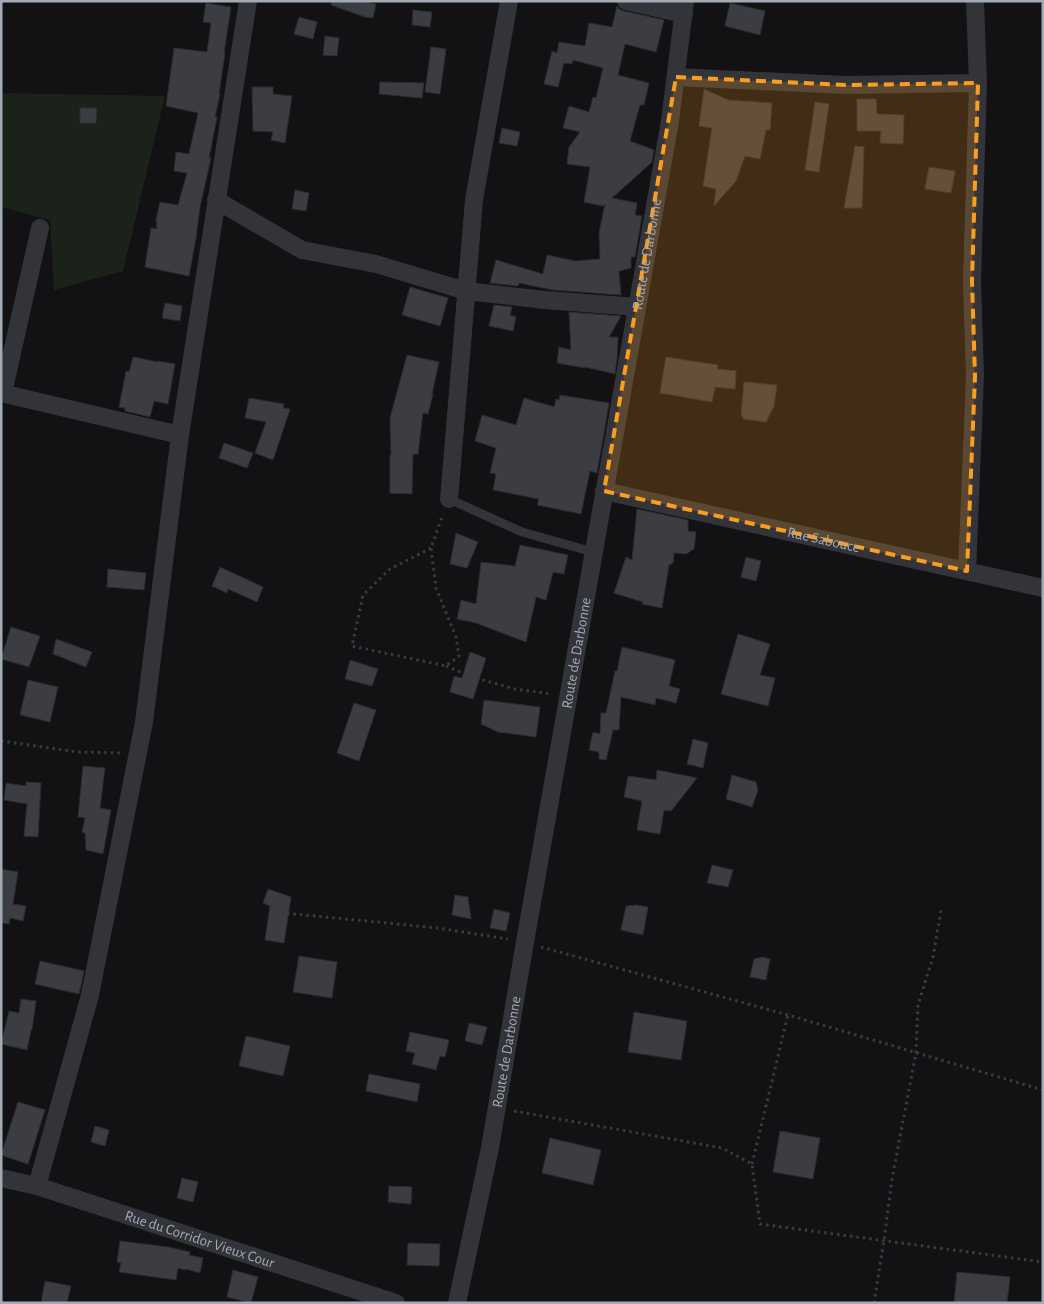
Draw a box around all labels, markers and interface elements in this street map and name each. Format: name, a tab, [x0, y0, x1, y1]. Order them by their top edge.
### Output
street label: Route de Darbonne	[630, 197, 664, 311]
street label: Rue Sabouce	[786, 525, 862, 555]
street label: Route de Darbonne	[559, 596, 594, 710]
street label: Route de Darbonne	[490, 995, 524, 1109]
street label: Rue du Corridor Vieux Cour	[123, 1208, 276, 1271]

